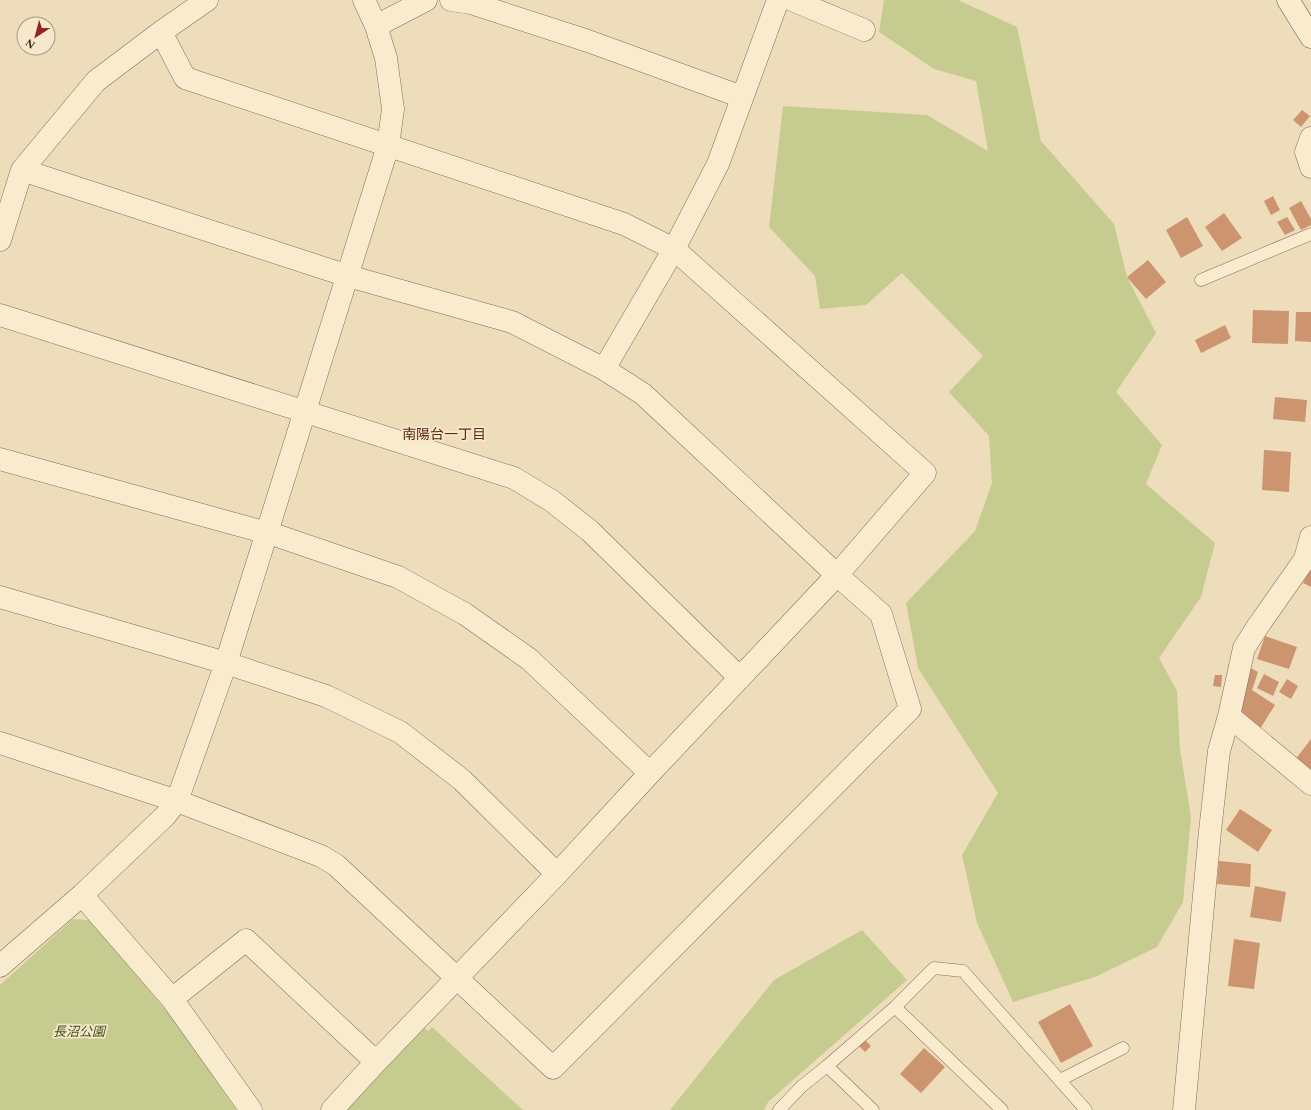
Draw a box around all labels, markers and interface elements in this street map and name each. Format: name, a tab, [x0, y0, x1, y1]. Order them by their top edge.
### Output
north arrow	[16, 16, 56, 56]
text: N	[22, 34, 39, 53]
district label: 南陽台一丁目	[402, 424, 486, 445]
park label: 長沼公園	[53, 1022, 107, 1042]

